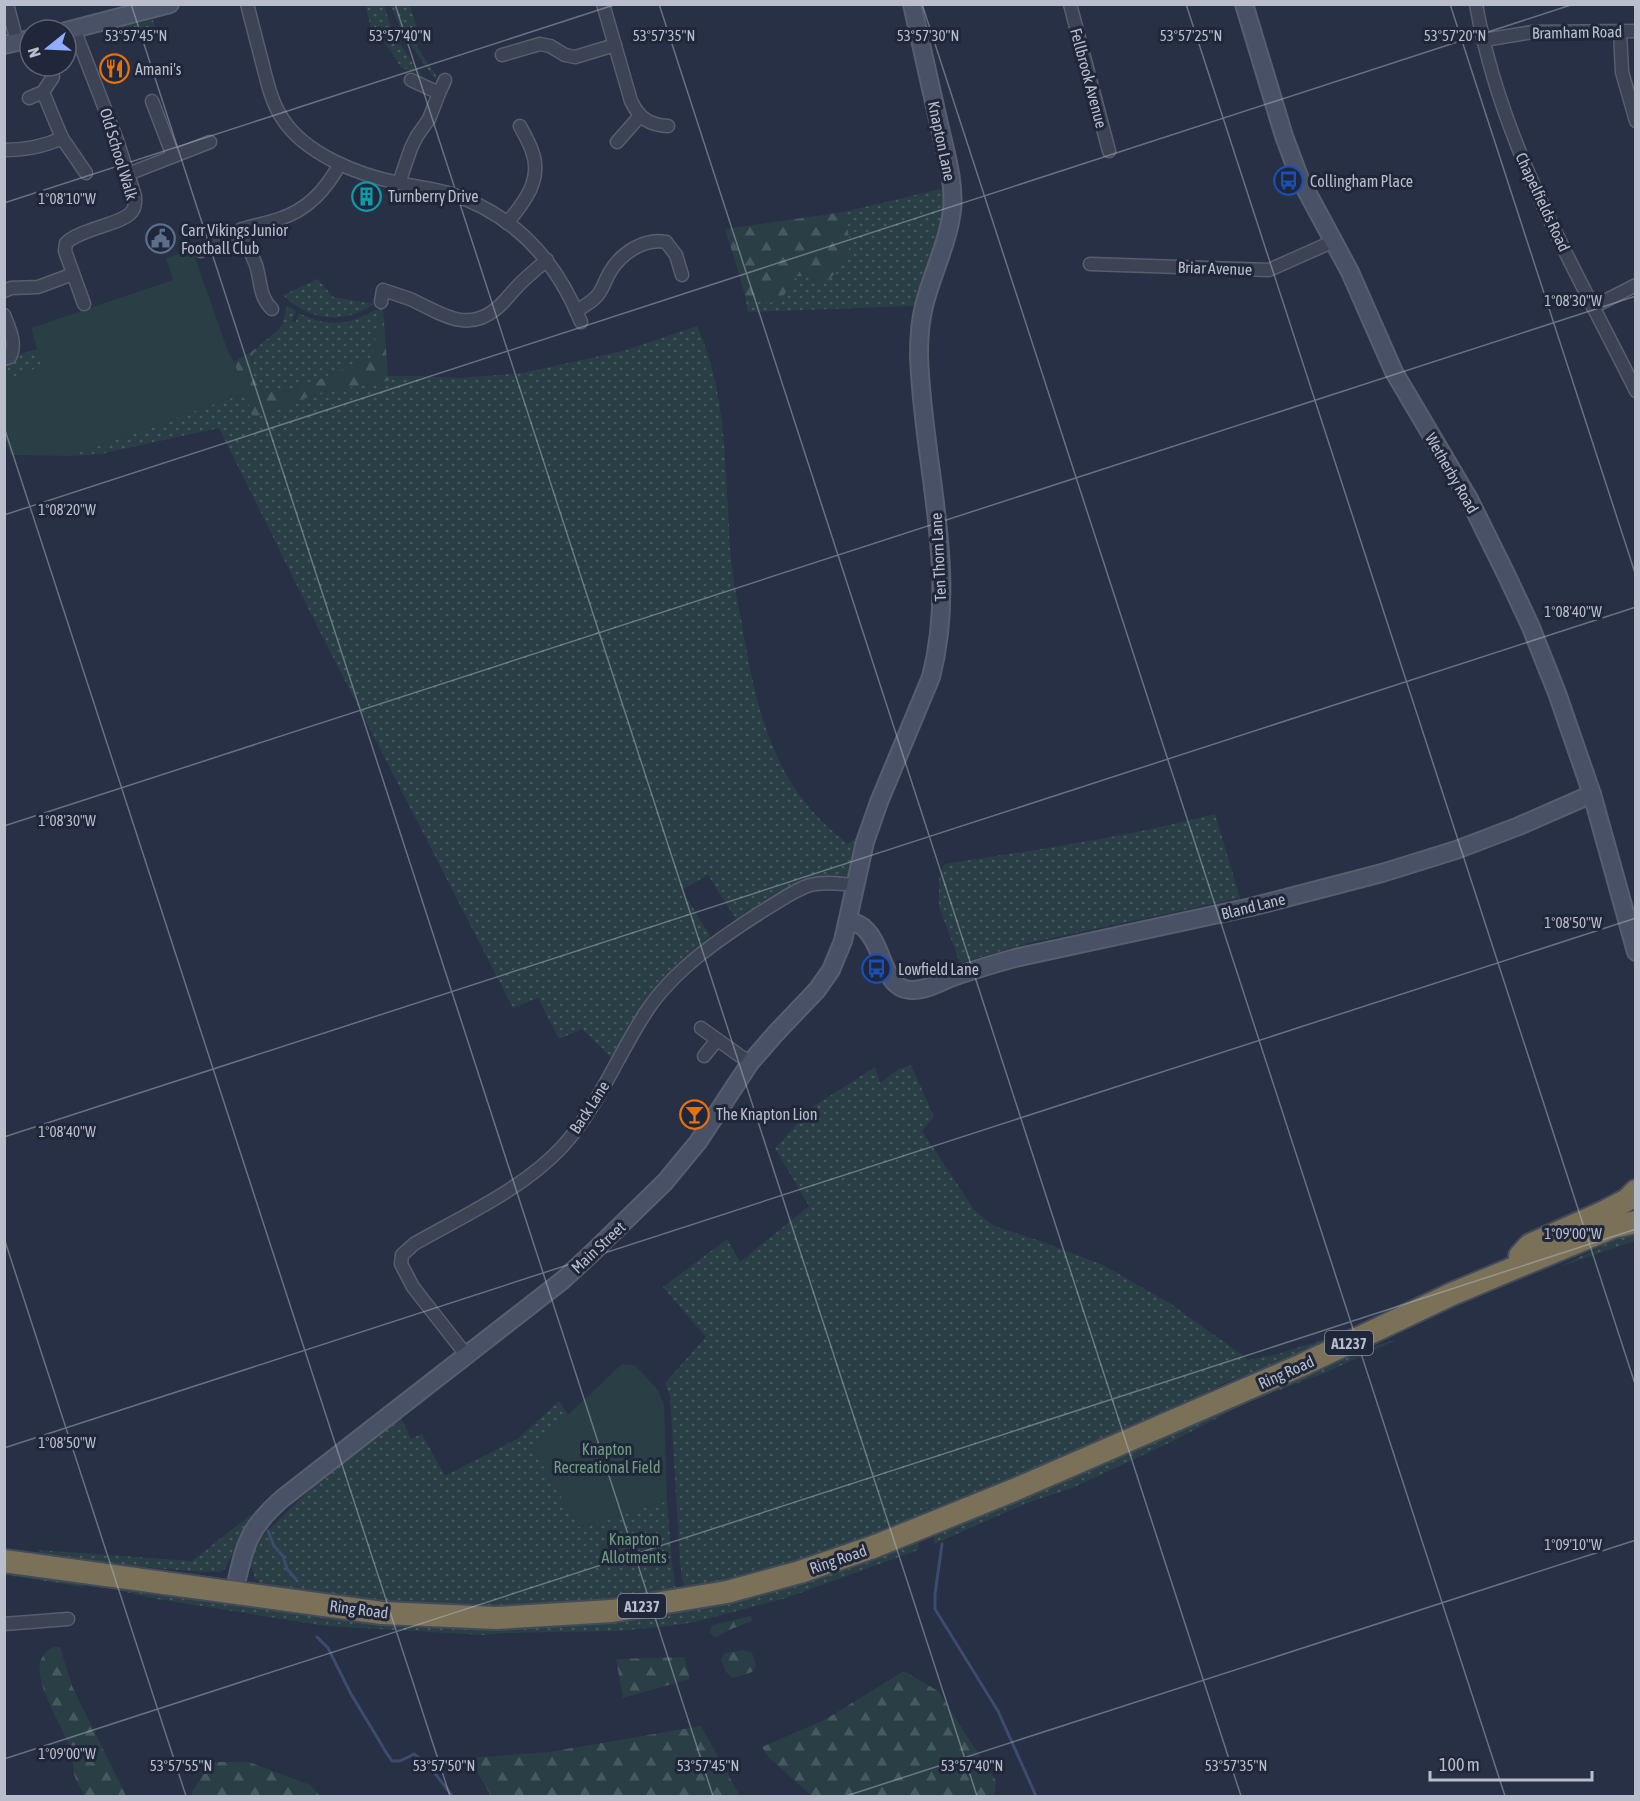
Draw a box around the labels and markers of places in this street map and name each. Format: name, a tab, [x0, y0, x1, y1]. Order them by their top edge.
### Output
restaurant icon: Amani's	[98, 53, 130, 85]
place label: Amani's	[135, 60, 182, 78]
bus stop icon: Collingham Place	[1273, 165, 1305, 197]
place label: Collingham Place	[1310, 172, 1413, 191]
building icon: Turnberry Drive	[351, 180, 383, 212]
place label: Turnberry Drive	[388, 187, 479, 206]
place label: Carr Vikings Junior Football Club	[181, 221, 288, 257]
public building icon: Carr Vikings Junior Football Club	[144, 223, 176, 255]
bus stop icon: Lowfield Lane	[861, 953, 893, 985]
place label: Lowfield Lane	[898, 960, 979, 978]
bar icon: The Knapton Lion	[679, 1098, 711, 1130]
place label: The Knapton Lion	[716, 1105, 818, 1124]

